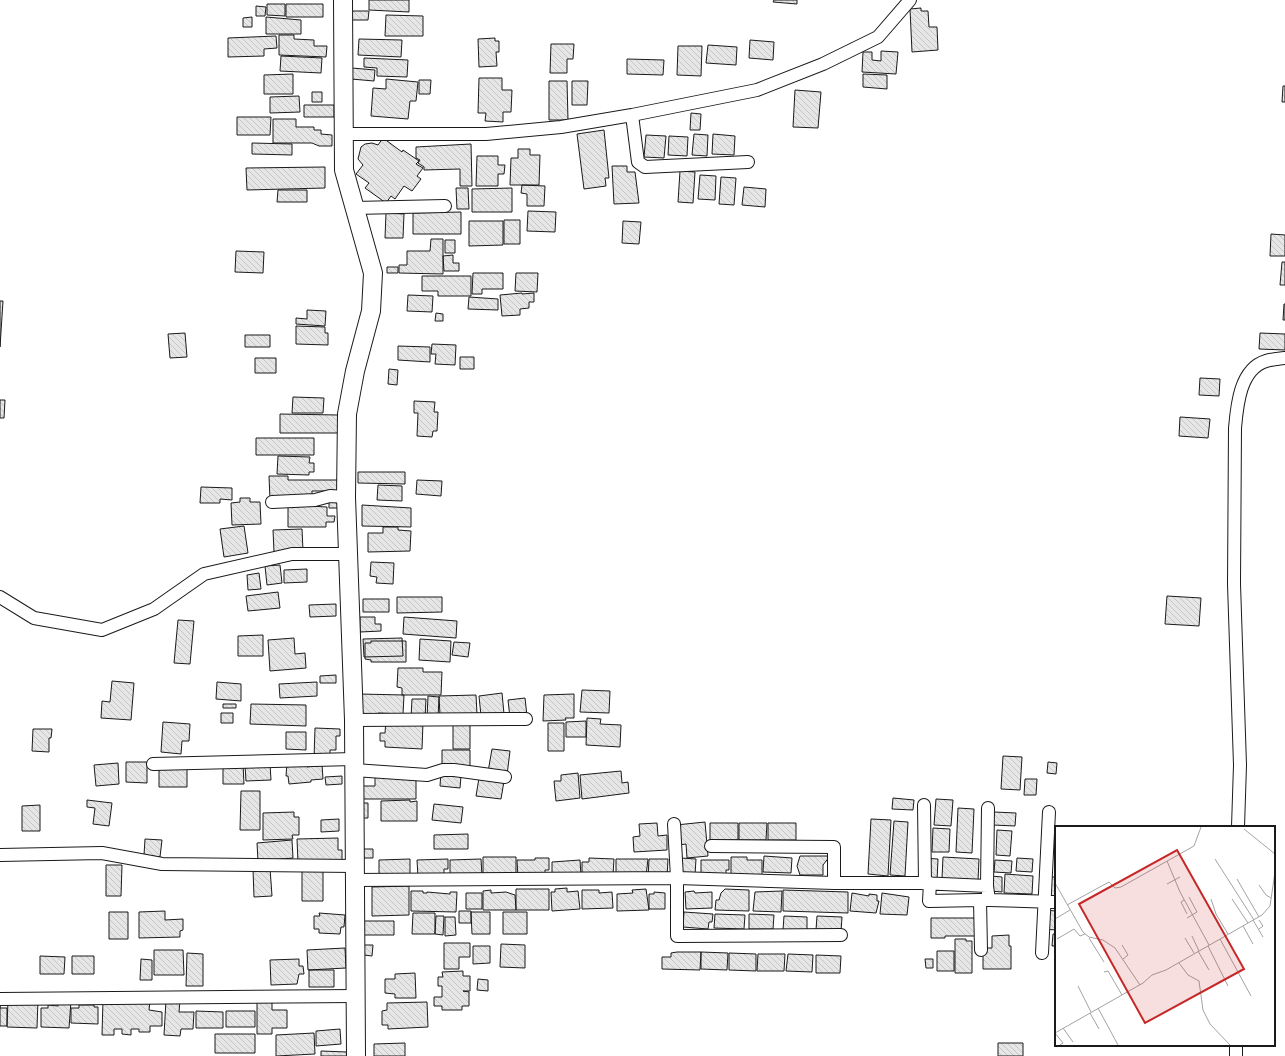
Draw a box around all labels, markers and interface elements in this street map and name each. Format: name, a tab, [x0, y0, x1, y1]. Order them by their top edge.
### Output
inset map	[1055, 826, 1275, 1046]

